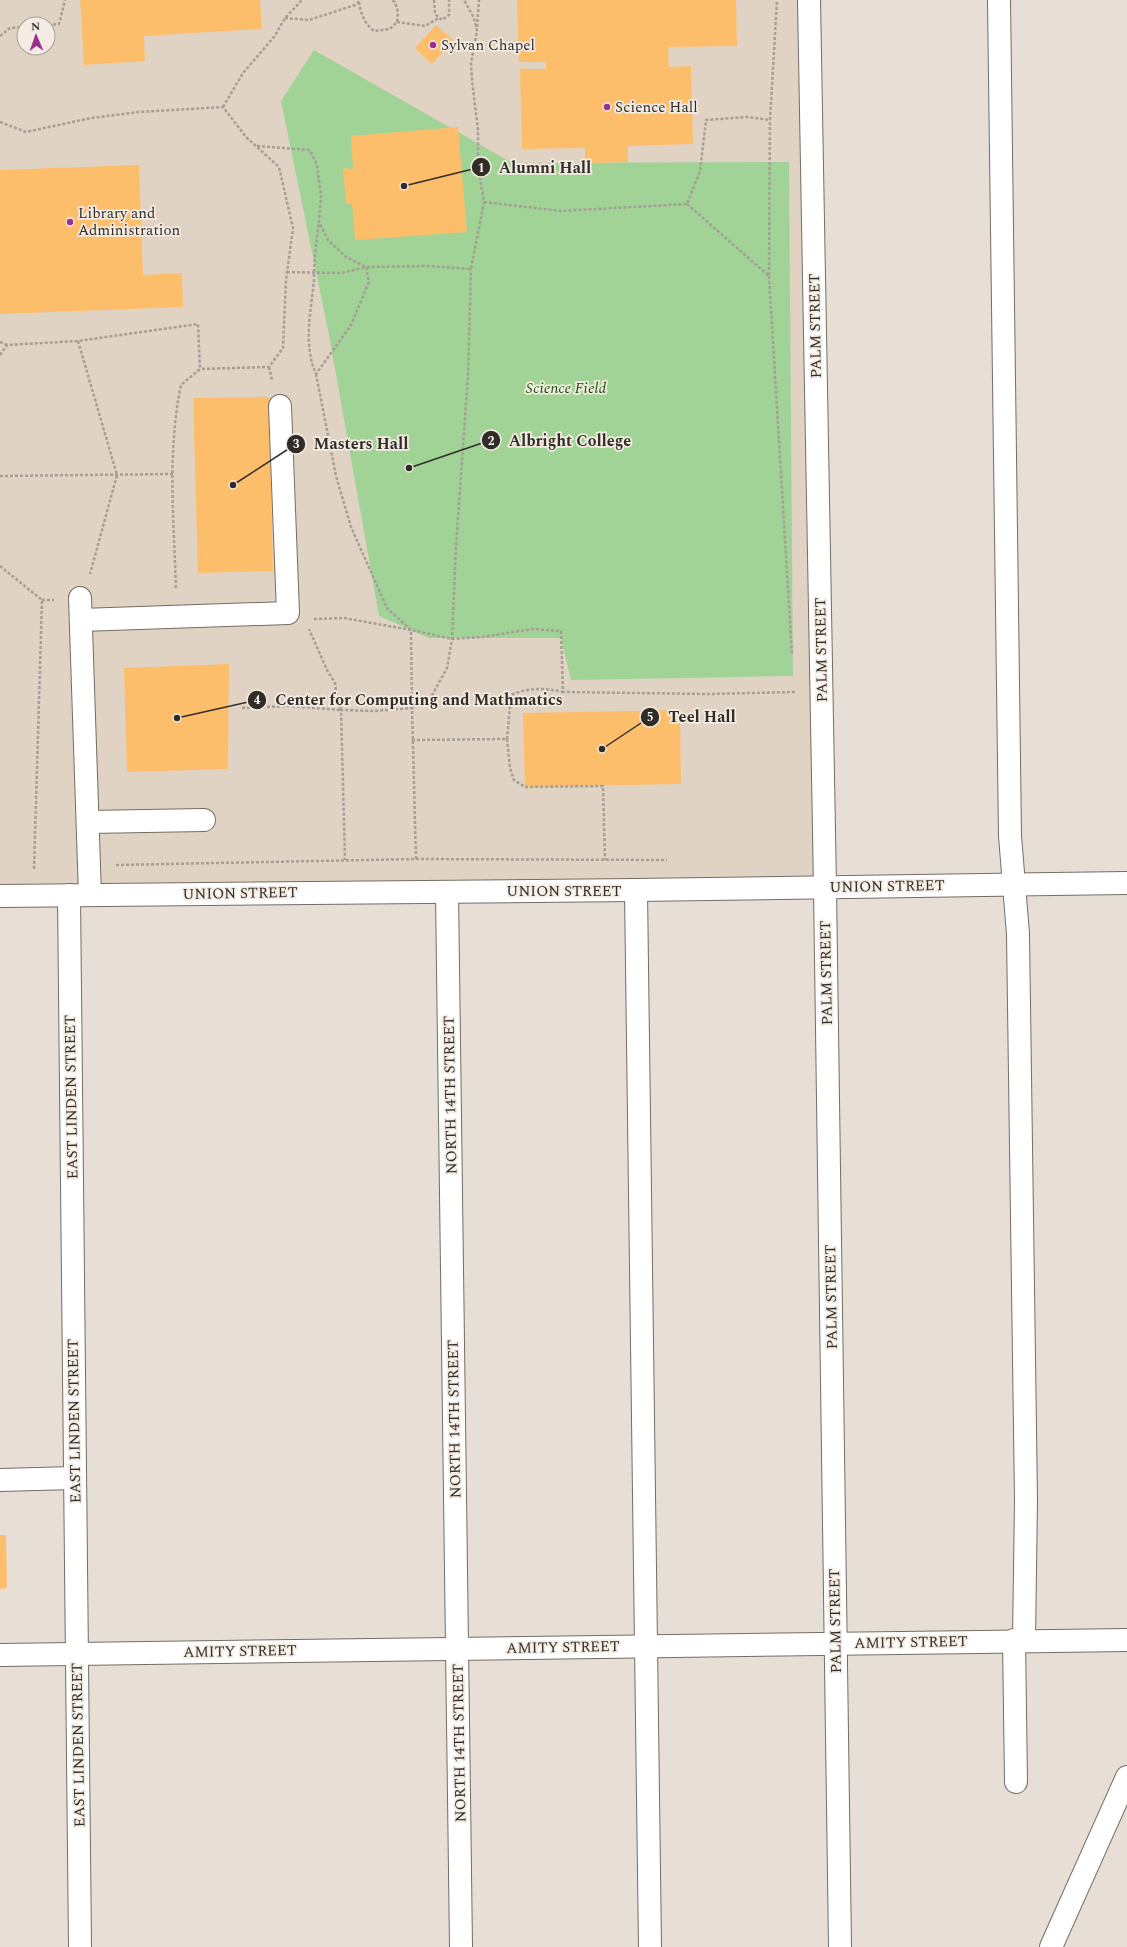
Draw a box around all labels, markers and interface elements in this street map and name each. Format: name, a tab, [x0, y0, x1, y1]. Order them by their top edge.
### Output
north arrow	[16, 16, 56, 56]
text: N	[31, 18, 40, 35]
place label: Sylvan Chapel	[441, 34, 535, 57]
marker: Sylvan Chapel	[428, 40, 438, 50]
place label: Science Hall	[615, 96, 698, 119]
marker: Science Hall	[602, 102, 612, 112]
callout: Alumni Hall	[471, 153, 600, 181]
text: Alumni Hall	[499, 156, 591, 180]
text: 1	[478, 159, 484, 178]
place label: Library and Administration	[78, 202, 181, 242]
marker: Library and Administration	[65, 217, 75, 227]
street label: PALM STREET	[803, 273, 828, 379]
park label: Science Field	[526, 377, 606, 400]
callout: Albright College	[481, 426, 639, 454]
text: Albright College	[509, 429, 631, 453]
callout: Masters Hall	[286, 430, 416, 458]
text: Masters Hall	[314, 432, 408, 456]
text: 2	[488, 432, 495, 451]
text: 3	[293, 435, 300, 454]
street label: PALM STREET	[809, 597, 834, 703]
callout: Center for Computing and Mathmatics	[247, 686, 570, 714]
text: Center for Computing and Mathmatics	[275, 688, 563, 712]
text: 4	[254, 691, 261, 710]
callout: Teel Hall	[640, 703, 744, 731]
text: Teel Hall	[668, 705, 736, 729]
text: 5	[647, 708, 653, 727]
street label: UNION STREET	[829, 874, 945, 899]
street label: UNION STREET	[506, 880, 622, 903]
street label: UNION STREET	[182, 881, 298, 906]
street label: PALM STREET	[814, 920, 839, 1026]
street label: EAST LINDEN STREET	[59, 1014, 84, 1180]
street label: NORTH 14TH STREET	[438, 1016, 463, 1174]
street label: PALM STREET	[819, 1244, 844, 1350]
street label: EAST LINDEN STREET	[62, 1338, 87, 1504]
street label: NORTH 14TH STREET	[442, 1340, 467, 1498]
street label: PALM STREET	[823, 1568, 848, 1674]
street label: AMITY STREET	[854, 1630, 968, 1655]
street label: AMITY STREET	[506, 1635, 620, 1660]
street label: AMITY STREET	[183, 1639, 297, 1664]
street label: EAST LINDEN STREET	[66, 1662, 91, 1828]
street label: NORTH 14TH STREET	[447, 1664, 472, 1822]

